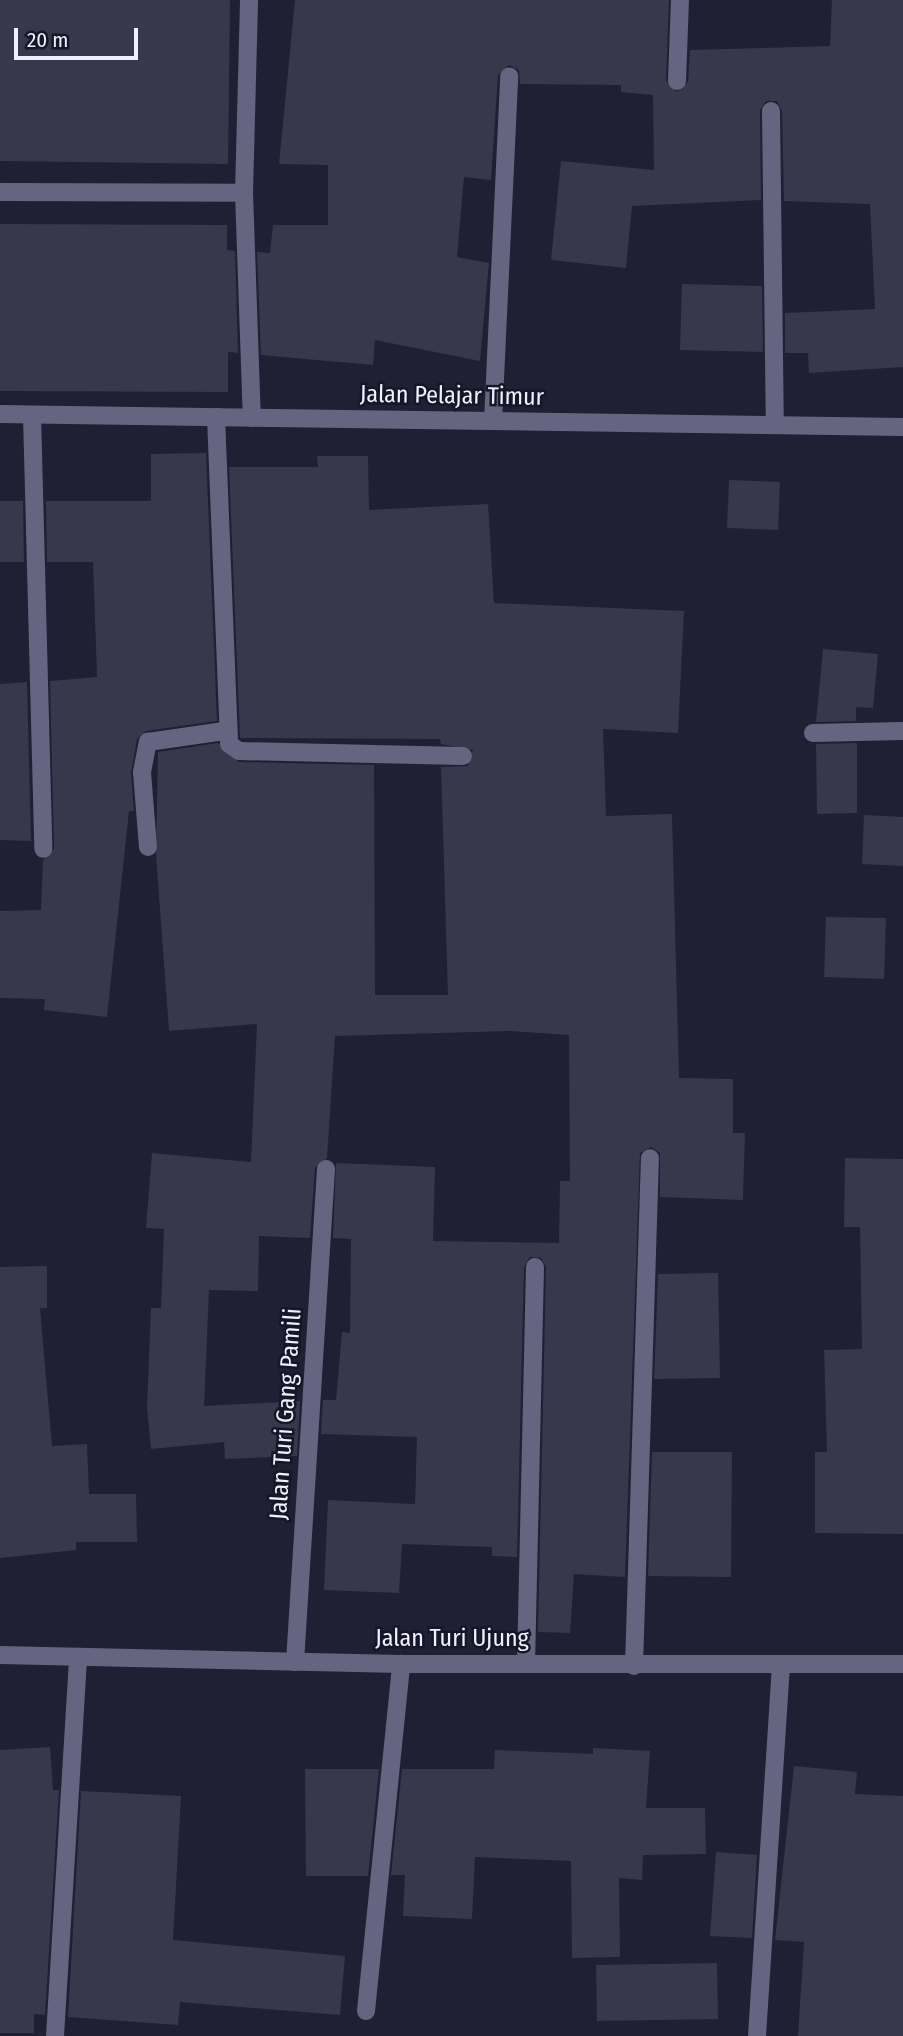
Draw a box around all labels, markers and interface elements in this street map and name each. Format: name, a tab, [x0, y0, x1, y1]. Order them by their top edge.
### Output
scale bar	[18, 14, 142, 58]
text: 20 m	[27, 27, 68, 53]
street label: Jalan Pelajar Timur	[360, 380, 544, 412]
street label: Jalan Turi Gang Pamili	[264, 1307, 308, 1521]
street label: Jalan Turi Ujung	[375, 1625, 529, 1653]

